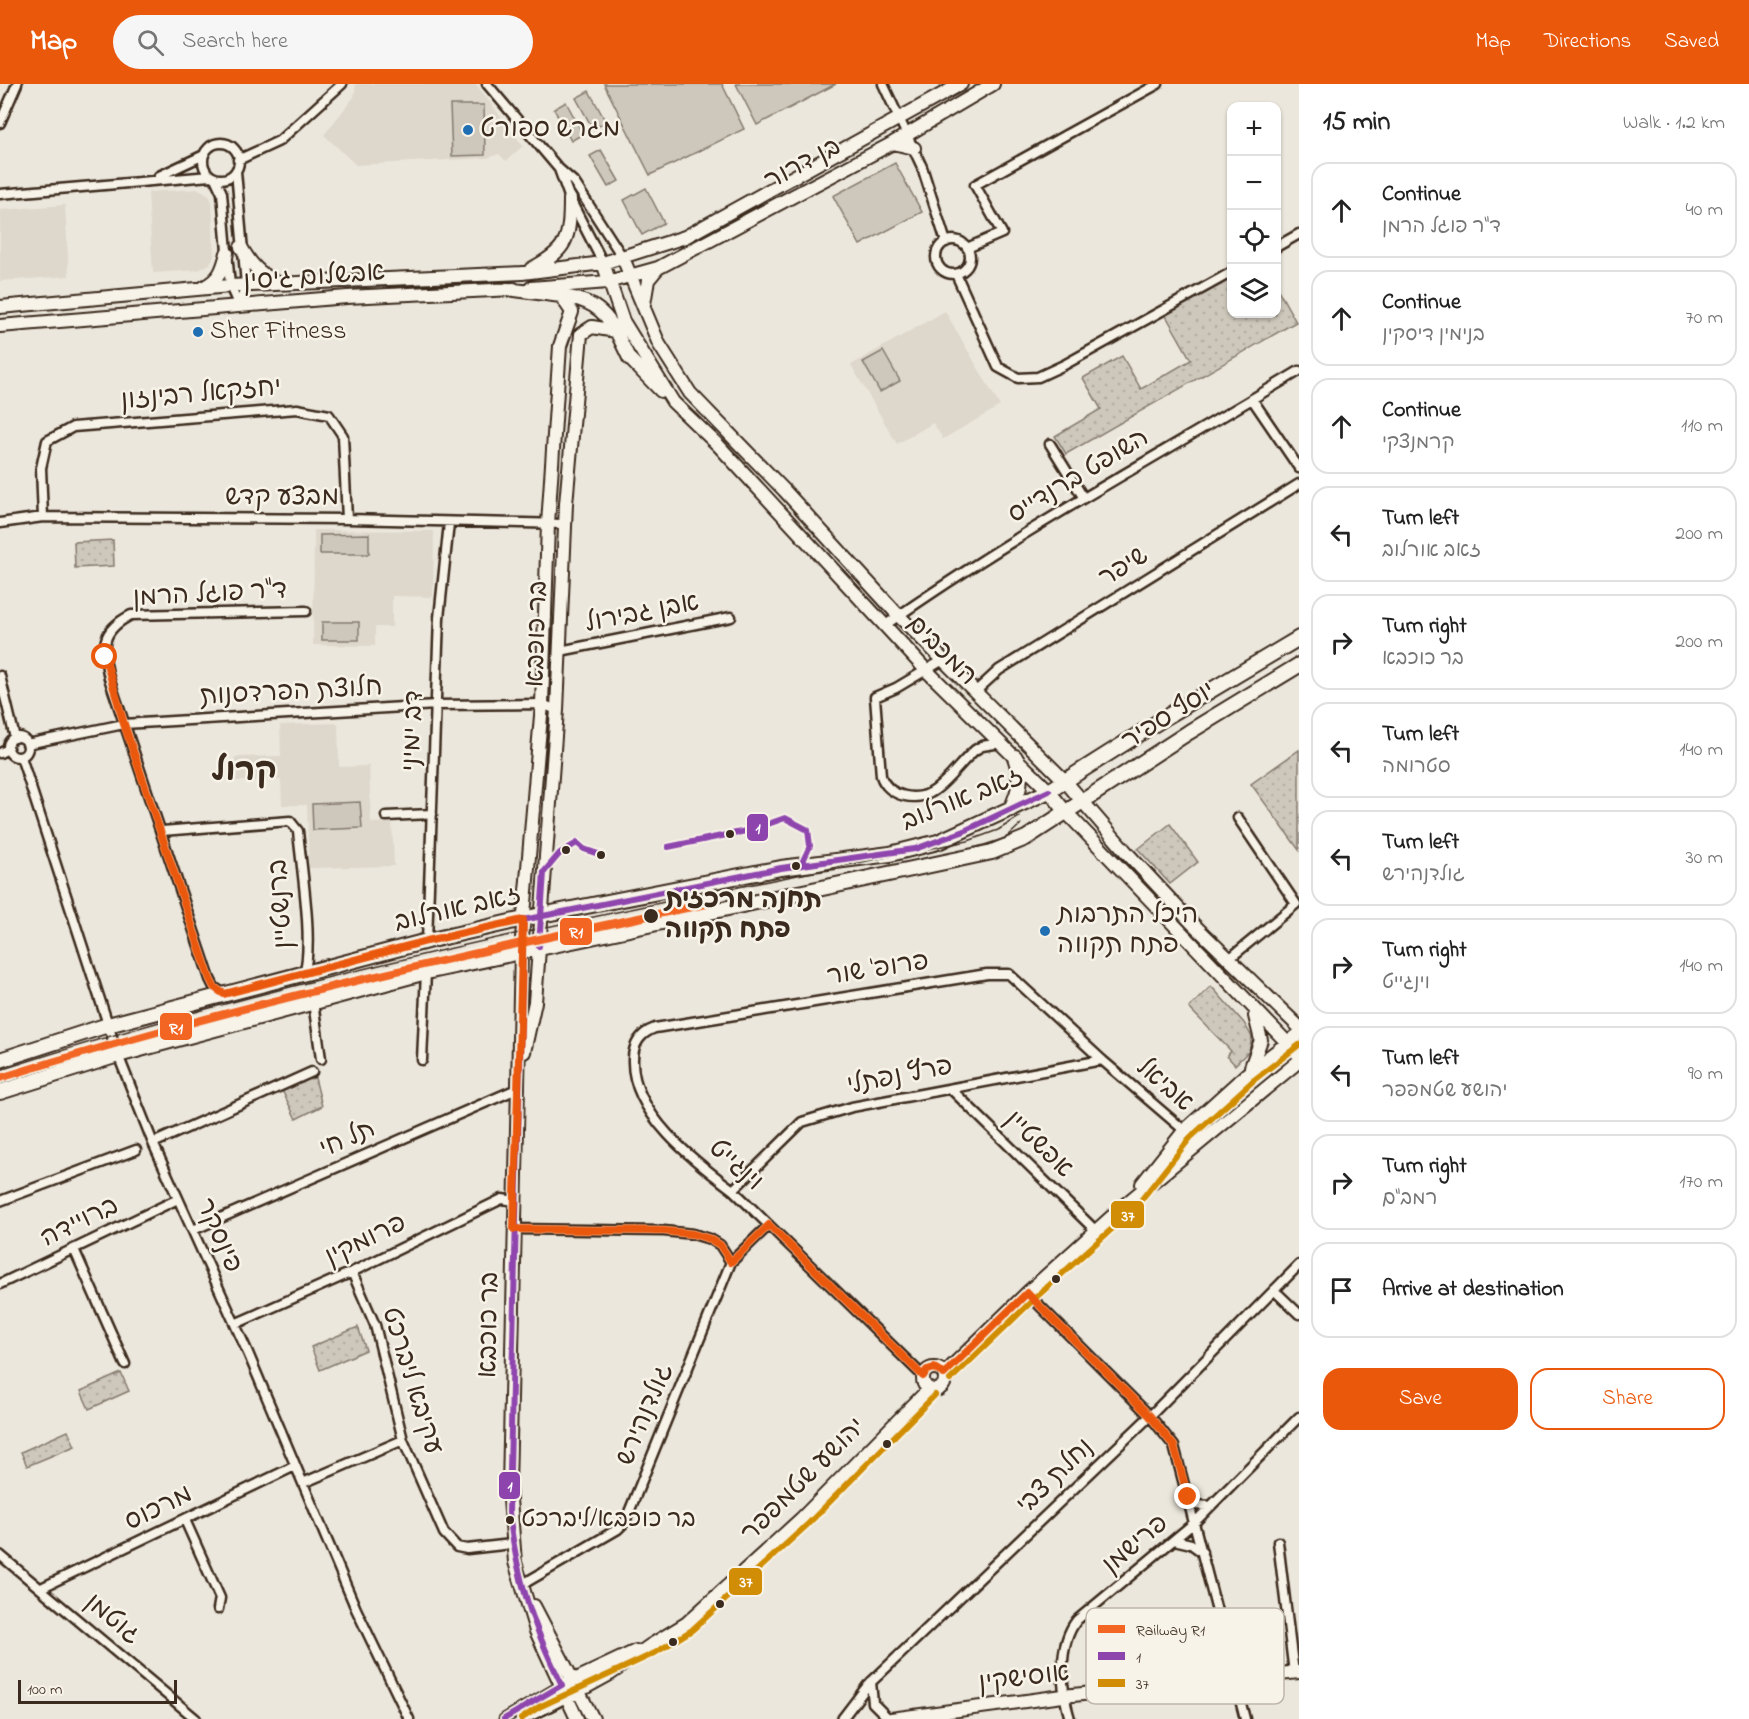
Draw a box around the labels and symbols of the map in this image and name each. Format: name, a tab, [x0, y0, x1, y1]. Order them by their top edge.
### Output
place label: מגרש ספורט	[480, 111, 620, 149]
marker: מגרש ספורט	[461, 123, 475, 137]
street label: בן דרור	[758, 129, 848, 201]
street label: אבשלום גיסין	[242, 254, 386, 302]
place label: Sher Fitness	[210, 313, 346, 351]
marker: Sher Fitness	[191, 325, 205, 339]
street label: יחזקאל רבינזון	[119, 369, 283, 421]
street label: השופט ברנדייס	[1001, 420, 1157, 534]
street label: מבצע קדש	[225, 479, 339, 517]
street label: שיפר	[1092, 538, 1156, 598]
street label: ד"ר פוגל הרמן	[132, 572, 288, 618]
street label: בר כוכבא	[517, 580, 559, 688]
street label: אבן גבירול	[582, 584, 702, 644]
street label: המכבים	[897, 607, 985, 695]
route start	[91, 643, 117, 669]
street label: חלוצת הפרדסנות	[199, 669, 383, 717]
street label: יוסף ספיר	[1115, 673, 1223, 761]
street label: דב ימיני	[394, 690, 434, 772]
district label: קרול	[211, 749, 277, 796]
street label: זאב אורלוב	[896, 758, 1030, 842]
line badge: 1	[746, 813, 769, 842]
text: 1	[755, 817, 761, 841]
unlabelled marker	[724, 828, 736, 840]
unlabelled marker	[560, 844, 572, 856]
unlabelled marker	[595, 849, 607, 861]
street label: ברנשטיין	[260, 858, 304, 950]
unlabelled marker	[790, 860, 802, 872]
street label: זאב אורלוב	[391, 877, 525, 943]
place label: תחנה מרכזית פתח תקווה	[663, 882, 822, 950]
place label: היכל התרבות פתח תקווה	[1055, 897, 1198, 965]
marker: תחנה מרכזית פתח תקווה	[642, 907, 660, 925]
line badge: R1	[559, 917, 593, 946]
text: R1	[568, 921, 584, 945]
marker: היכל התרבות פתח תקווה	[1038, 924, 1052, 938]
street label: פרופ' שור	[824, 943, 932, 997]
line badge: R1	[159, 1012, 193, 1041]
text: R1	[168, 1017, 184, 1041]
street label: פרץ נפתלי	[844, 1048, 956, 1106]
street label: אביאל	[1127, 1050, 1201, 1122]
street label: אפשטיין	[995, 1102, 1081, 1188]
street label: תל חי	[314, 1111, 382, 1169]
street label: וינגייט	[699, 1131, 771, 1201]
street label: ברויידה	[35, 1188, 125, 1258]
street label: פינסקר	[185, 1193, 251, 1279]
line badge: 37	[1110, 1200, 1145, 1229]
street label: פרומקין	[319, 1205, 413, 1277]
text: 37	[1120, 1205, 1135, 1229]
street label: בר כוכבא	[470, 1271, 510, 1379]
unlabelled marker	[1050, 1273, 1062, 1285]
street label: עקיבא ליברכט	[371, 1303, 451, 1459]
street label: גולדנהירש	[607, 1358, 685, 1472]
street label: יהושע שטמפפר	[733, 1410, 875, 1552]
street label: נחלת צבי	[1009, 1430, 1103, 1524]
unlabelled marker	[881, 1438, 893, 1450]
line badge: 1	[498, 1471, 521, 1500]
text: 1	[507, 1475, 513, 1499]
street label: מרכוס	[119, 1476, 199, 1542]
route end	[1174, 1483, 1200, 1509]
place label: בר כוכבא/ליברכט	[521, 1503, 696, 1538]
street label: פרישמן	[1095, 1506, 1177, 1584]
marker: בר כוכבא/ליברכט	[504, 1514, 516, 1526]
line badge: 37	[728, 1567, 763, 1596]
text: 37	[738, 1571, 753, 1595]
street label: גוטמן	[76, 1585, 148, 1655]
unlabelled marker	[714, 1598, 726, 1610]
legend	[1086, 1608, 1284, 1704]
text: Railway R1	[1136, 1619, 1205, 1643]
unlabelled marker	[667, 1636, 679, 1648]
text: 1	[1136, 1646, 1141, 1670]
street label: אוסישקין	[976, 1655, 1072, 1703]
text: 37	[1136, 1673, 1150, 1697]
scale bar	[18, 1677, 177, 1704]

